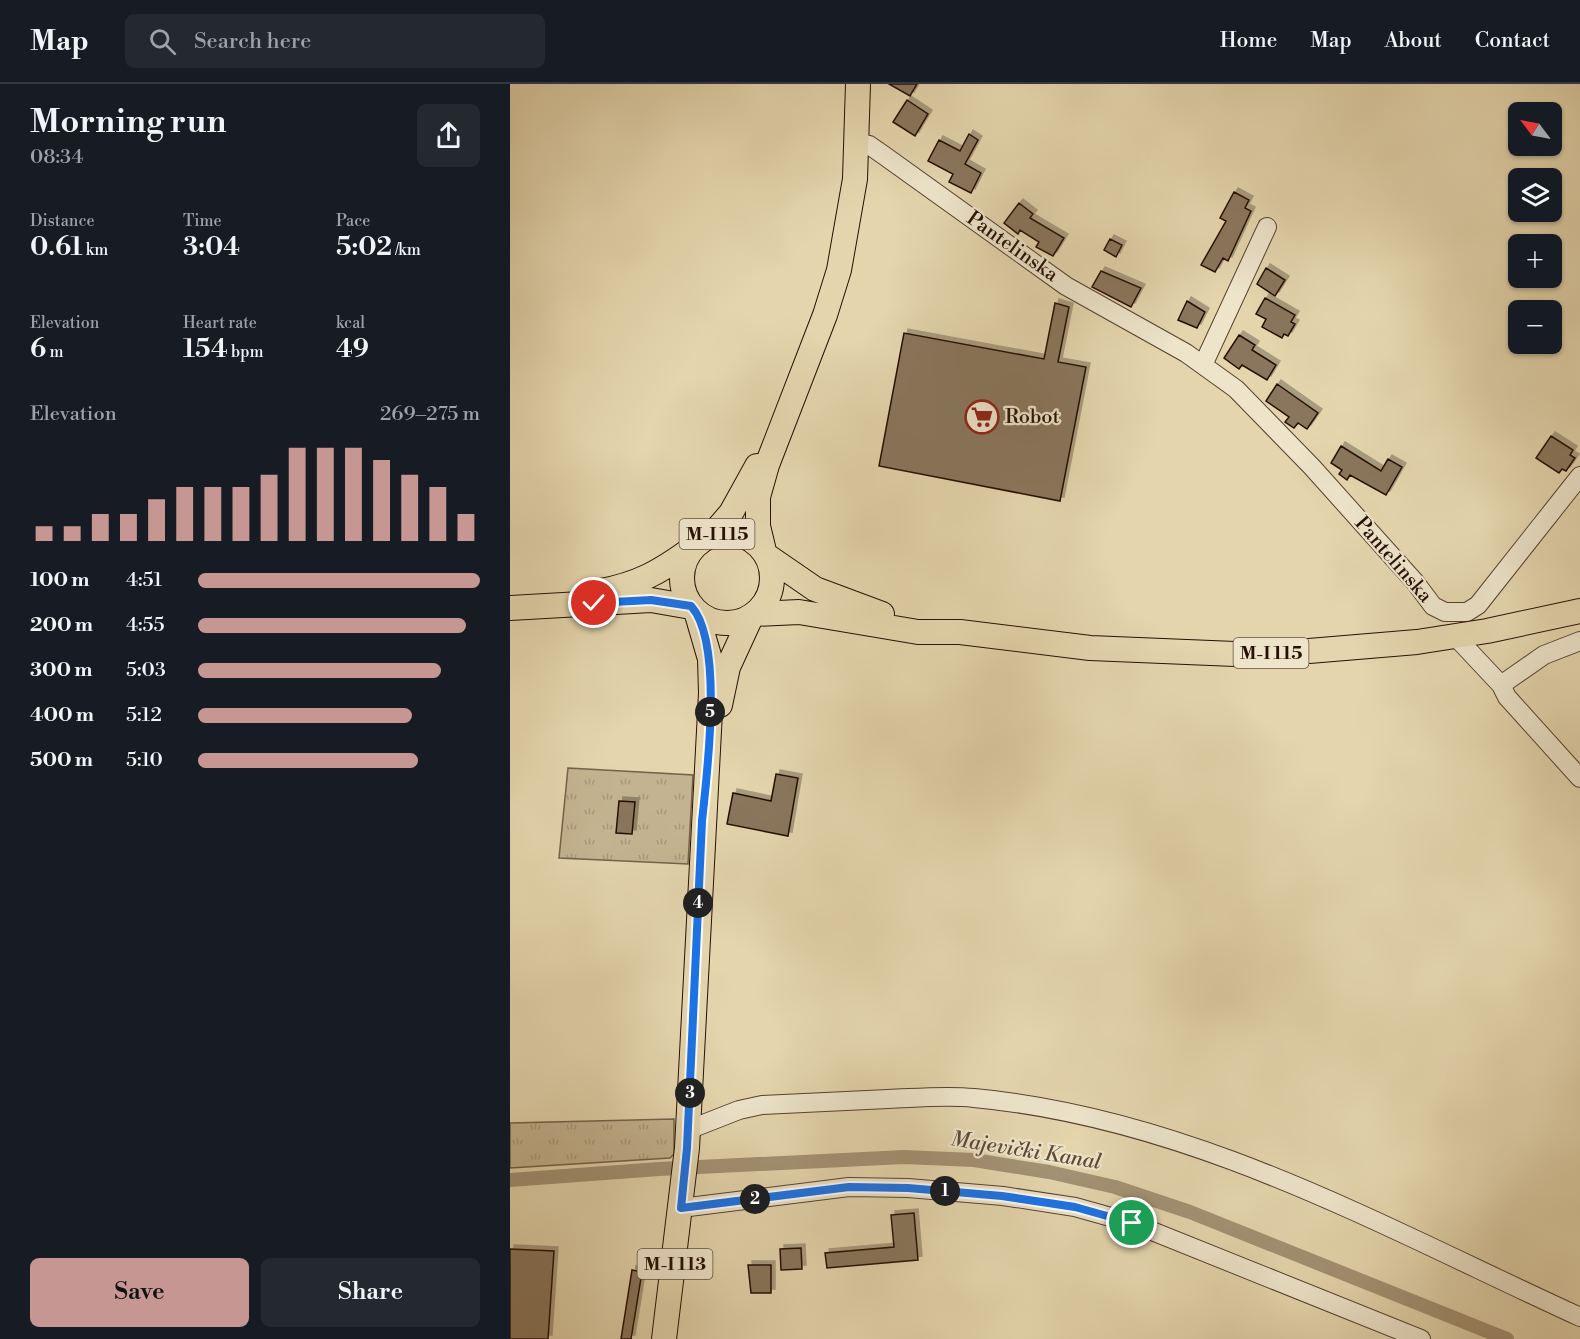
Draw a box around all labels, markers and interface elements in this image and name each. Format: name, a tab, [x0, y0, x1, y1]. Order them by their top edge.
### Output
search box	[125, 14, 545, 68]
text: Map	[30, 24, 89, 59]
icon: search	[146, 25, 179, 58]
text: Search here	[194, 28, 311, 55]
text: Home	[1220, 28, 1277, 54]
text: Map	[1310, 28, 1352, 54]
text: About	[1385, 28, 1442, 54]
text: Contact	[1475, 28, 1550, 54]
text: Morning run	[30, 102, 227, 143]
north arrow	[1508, 102, 1562, 156]
map controls	[1508, 102, 1562, 354]
button: share	[417, 104, 480, 167]
text: 08:34	[30, 145, 83, 170]
button: layers	[1508, 168, 1562, 222]
street label: Pantelinska	[961, 206, 1063, 288]
text: Distance	[30, 211, 95, 231]
text: Time	[183, 211, 222, 231]
text: Pace	[336, 211, 370, 231]
text: 0.61	[30, 231, 83, 263]
text: 3:04	[183, 231, 240, 263]
text: 5:02	[336, 231, 392, 263]
button: +	[1508, 234, 1562, 288]
text: km	[83, 240, 108, 260]
text: /km	[392, 240, 421, 260]
button: −	[1508, 300, 1562, 354]
text: Elevation	[30, 313, 99, 333]
text: Heart rate	[183, 313, 257, 333]
text: kcal	[336, 313, 365, 333]
text: 6	[30, 333, 46, 365]
text: 154	[183, 333, 228, 365]
text: 49	[336, 333, 369, 365]
text: m	[46, 342, 64, 362]
text: bpm	[228, 342, 264, 362]
supermarket icon: Robot	[964, 399, 1000, 435]
text: Elevation	[30, 402, 117, 427]
text: 269–275 m	[380, 402, 480, 427]
place label: Robot	[1005, 405, 1059, 430]
street label: Pantelinska	[1349, 512, 1438, 609]
road number: M-I 115	[680, 519, 754, 549]
text: 100 m	[30, 568, 89, 593]
text: 4:51	[126, 568, 162, 593]
pin	[568, 577, 619, 628]
icon: check	[577, 586, 610, 619]
text: 200 m	[30, 613, 93, 638]
text: 4:55	[126, 613, 164, 638]
road number: M-I 115	[1234, 638, 1308, 668]
text: 300 m	[30, 658, 93, 683]
text: 5:03	[126, 658, 166, 683]
pin: 5	[695, 697, 725, 727]
text: 5	[705, 702, 715, 722]
text: 400 m	[30, 703, 94, 728]
text: 5:12	[126, 703, 162, 728]
text: 500 m	[30, 748, 93, 773]
text: 5:10	[126, 748, 163, 773]
pin: 4	[683, 888, 713, 918]
text: 4	[693, 893, 703, 913]
pin: 3	[675, 1078, 705, 1108]
text: 3	[685, 1083, 695, 1103]
water label: Majevički Kanal	[949, 1126, 1103, 1176]
pin: 1	[930, 1176, 960, 1206]
text: 1	[941, 1181, 949, 1201]
pin: 2	[740, 1184, 770, 1214]
text: 2	[750, 1189, 760, 1209]
pin	[1106, 1197, 1157, 1248]
icon: arrive	[1115, 1206, 1148, 1239]
road number: M-I 113	[638, 1249, 712, 1279]
button: Save	[30, 1258, 249, 1327]
button: Share	[261, 1258, 480, 1327]

